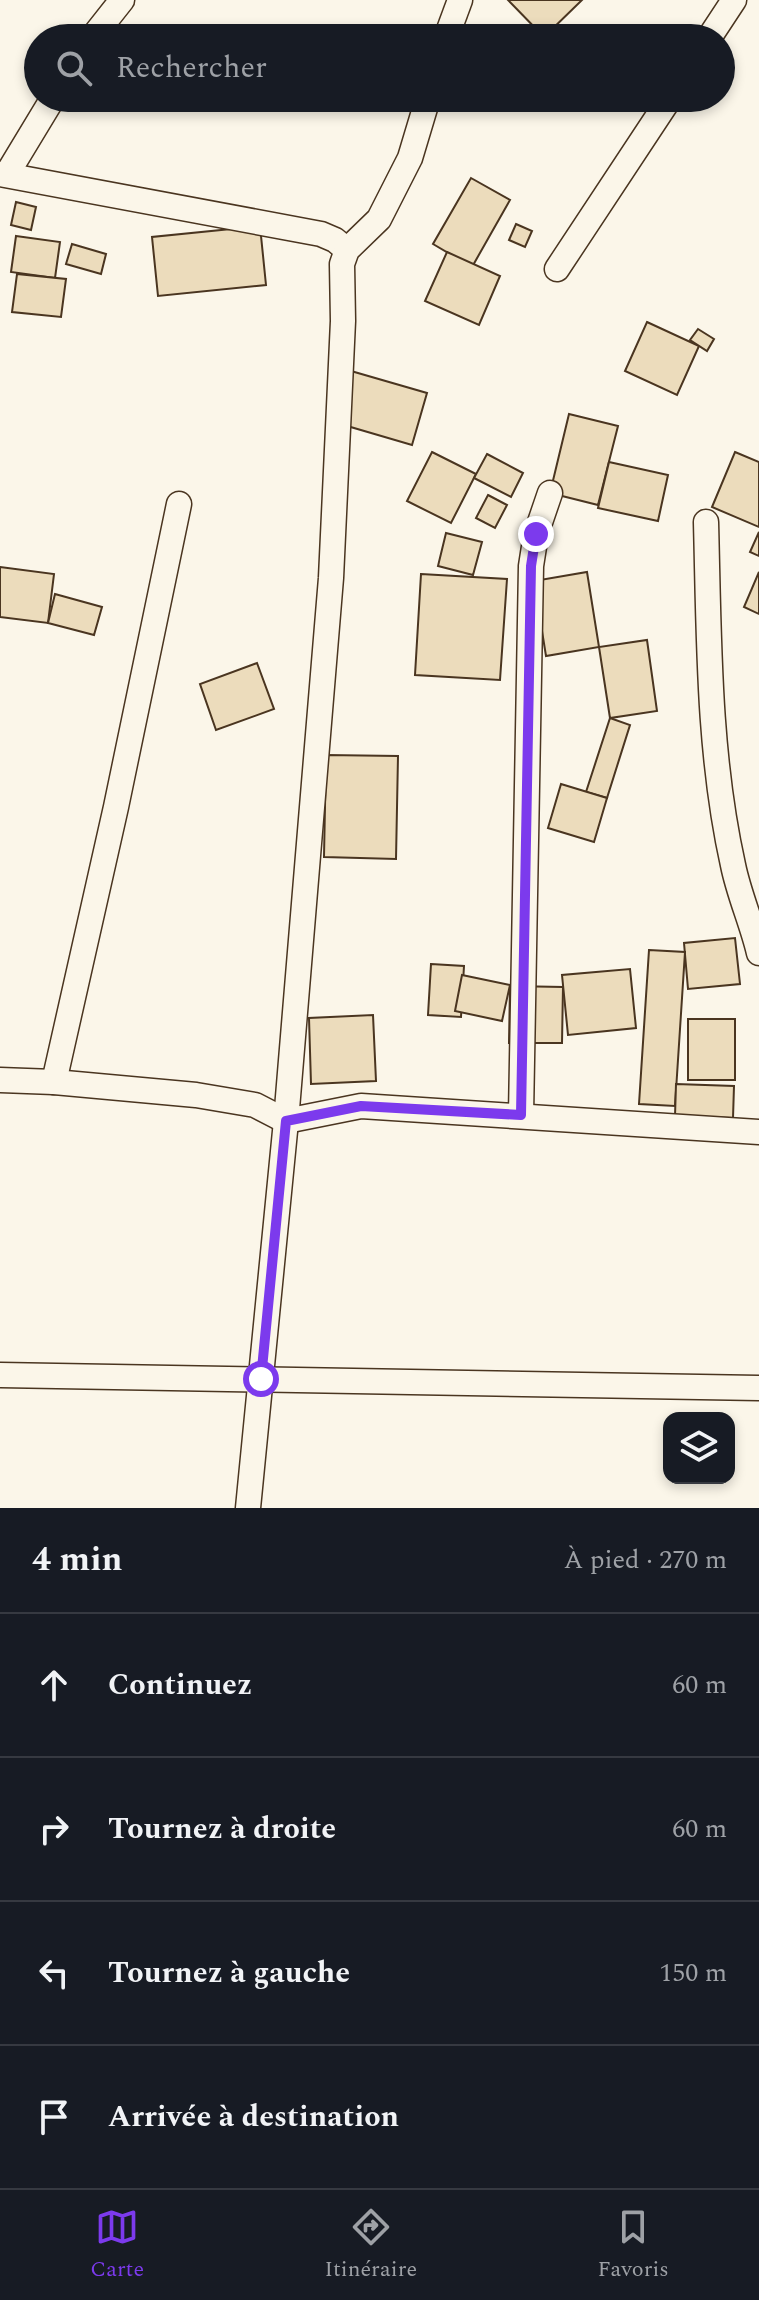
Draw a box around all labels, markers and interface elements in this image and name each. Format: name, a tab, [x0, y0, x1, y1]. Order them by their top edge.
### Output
search box	[24, 24, 735, 112]
text: Rechercher	[116, 45, 267, 91]
icon: search	[52, 46, 96, 90]
route end	[518, 516, 554, 552]
route start	[243, 1361, 279, 1397]
map controls	[663, 1412, 735, 1484]
button: layers	[663, 1412, 735, 1484]
text: 4 min	[32, 1534, 122, 1586]
text: À pied · 270 m	[564, 1540, 727, 1580]
text: Continuez	[108, 1662, 252, 1708]
icon: ahead	[32, 1663, 76, 1707]
text: 60 m	[672, 1665, 727, 1705]
text: Tournez à droite	[108, 1806, 336, 1852]
icon: right	[32, 1807, 76, 1851]
text: 60 m	[672, 1809, 727, 1849]
text: Tournez à gauche	[108, 1950, 350, 1996]
icon: left	[32, 1951, 76, 1995]
text: 150 m	[659, 1953, 727, 1993]
text: Arrivée à destination	[108, 2094, 399, 2140]
icon: arrive	[32, 2095, 76, 2139]
tab: Carte	[90, 2205, 144, 2286]
tab: Itinéraire	[324, 2205, 417, 2286]
tab: Favoris	[597, 2205, 669, 2286]

